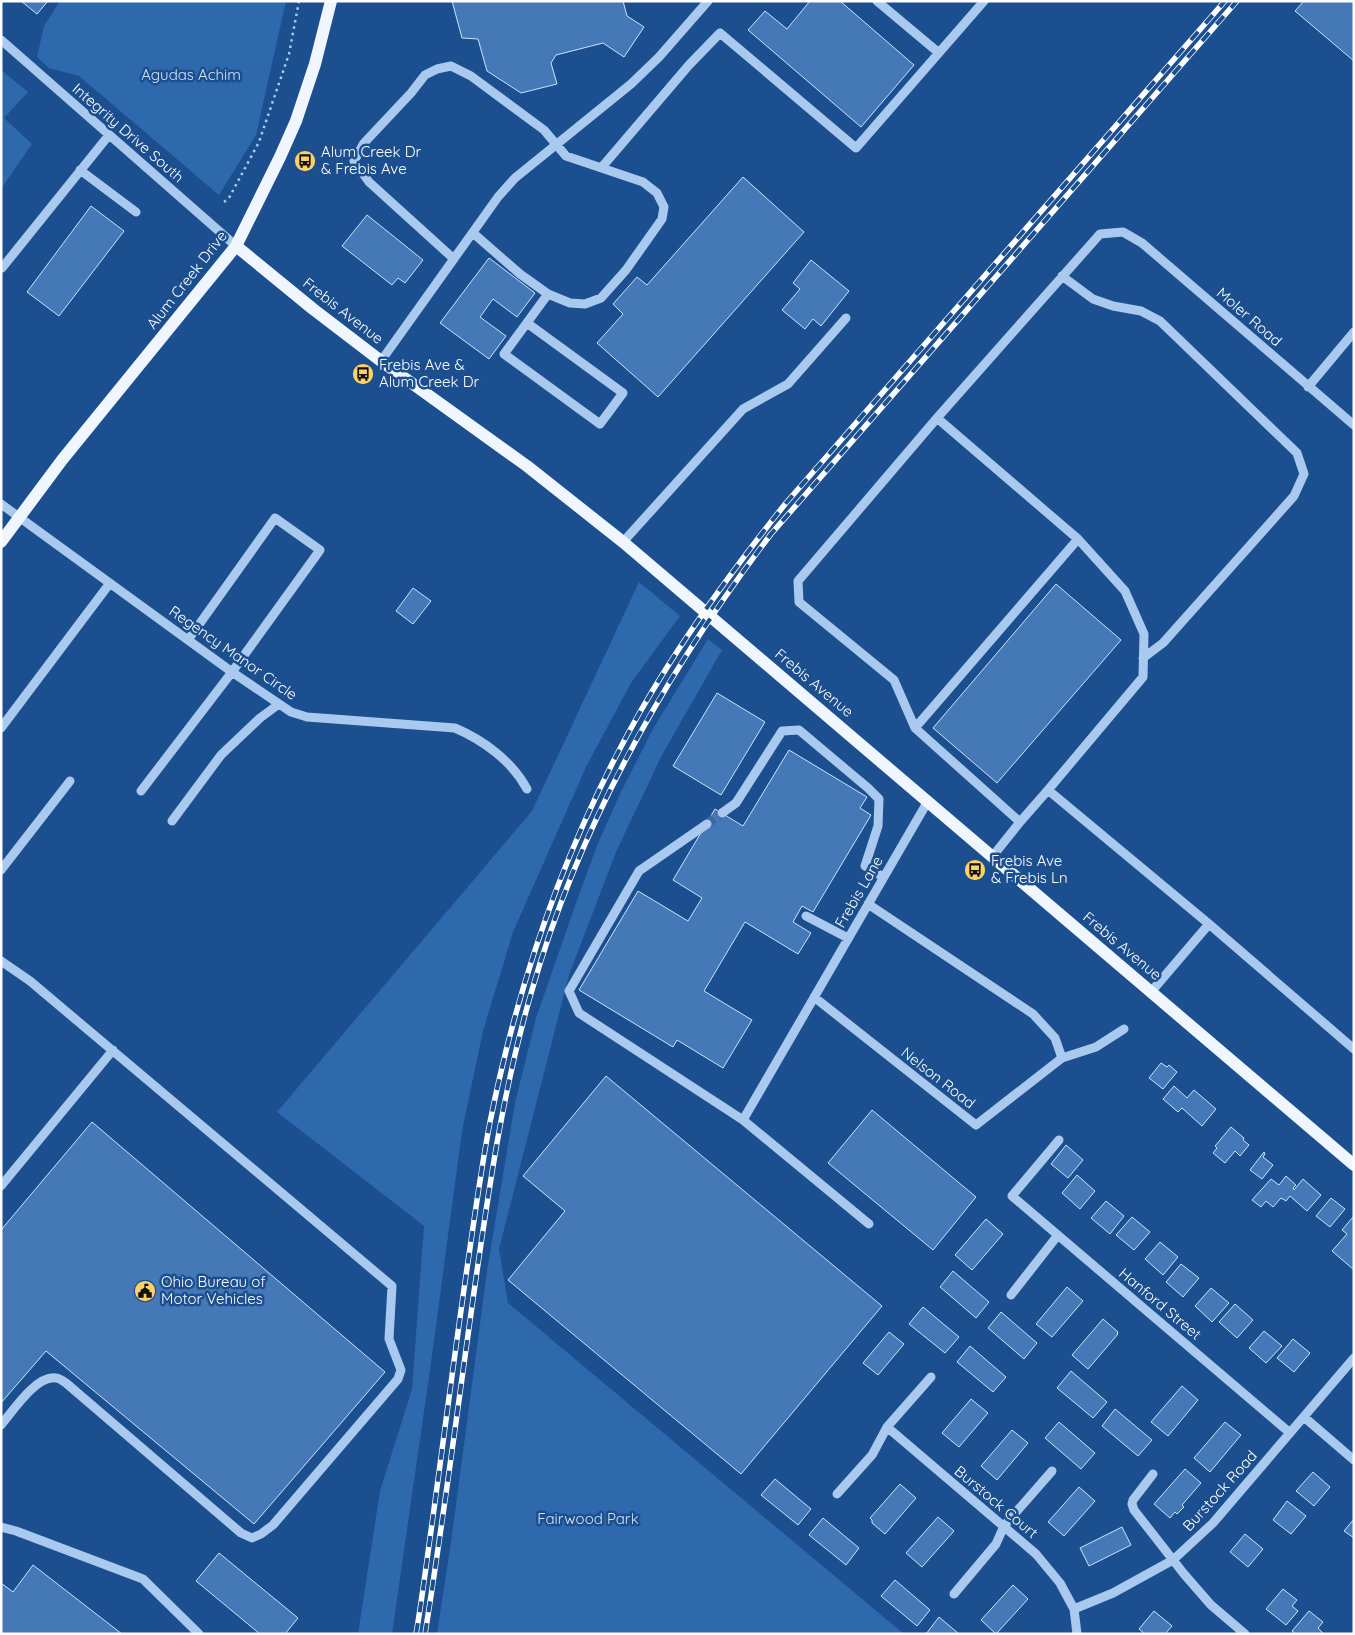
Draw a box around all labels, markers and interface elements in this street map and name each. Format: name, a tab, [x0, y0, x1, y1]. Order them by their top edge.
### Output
park label: Agudas Achim	[141, 65, 241, 84]
street label: Integrity Drive South	[69, 79, 188, 186]
place label: Alum Creek Dr & Frebis Ave	[321, 142, 421, 178]
bus stop icon: Alum Creek Dr & Frebis Ave	[293, 149, 317, 173]
street label: Alum Creek Drive	[142, 227, 231, 333]
street label: Frebis Avenue	[299, 273, 387, 348]
street label: Moler Road	[1213, 283, 1286, 350]
place label: Frebis Ave & Alum Creek Dr	[379, 355, 479, 391]
bus stop icon: Frebis Ave & Alum Creek Dr	[351, 362, 375, 386]
street label: Regency Manor Circle	[166, 601, 301, 704]
street label: Frebis Avenue	[771, 644, 858, 721]
place label: Frebis Ave & Frebis Ln	[991, 851, 1068, 887]
street label: Frebis Lane	[830, 852, 887, 931]
bus stop icon: Frebis Ave & Frebis Ln	[963, 858, 987, 882]
street label: Frebis Avenue	[1079, 907, 1166, 984]
street label: Nelson Road	[897, 1043, 979, 1112]
street label: Hanford Street	[1115, 1264, 1206, 1344]
place label: Ohio Bureau of Motor Vehicles	[161, 1272, 266, 1308]
public building icon: Ohio Bureau of Motor Vehicles	[133, 1279, 157, 1303]
street label: Burstock Road	[1178, 1446, 1261, 1535]
street label: Burstock Court	[951, 1461, 1042, 1542]
park label: Fairwood Park	[537, 1509, 639, 1528]

